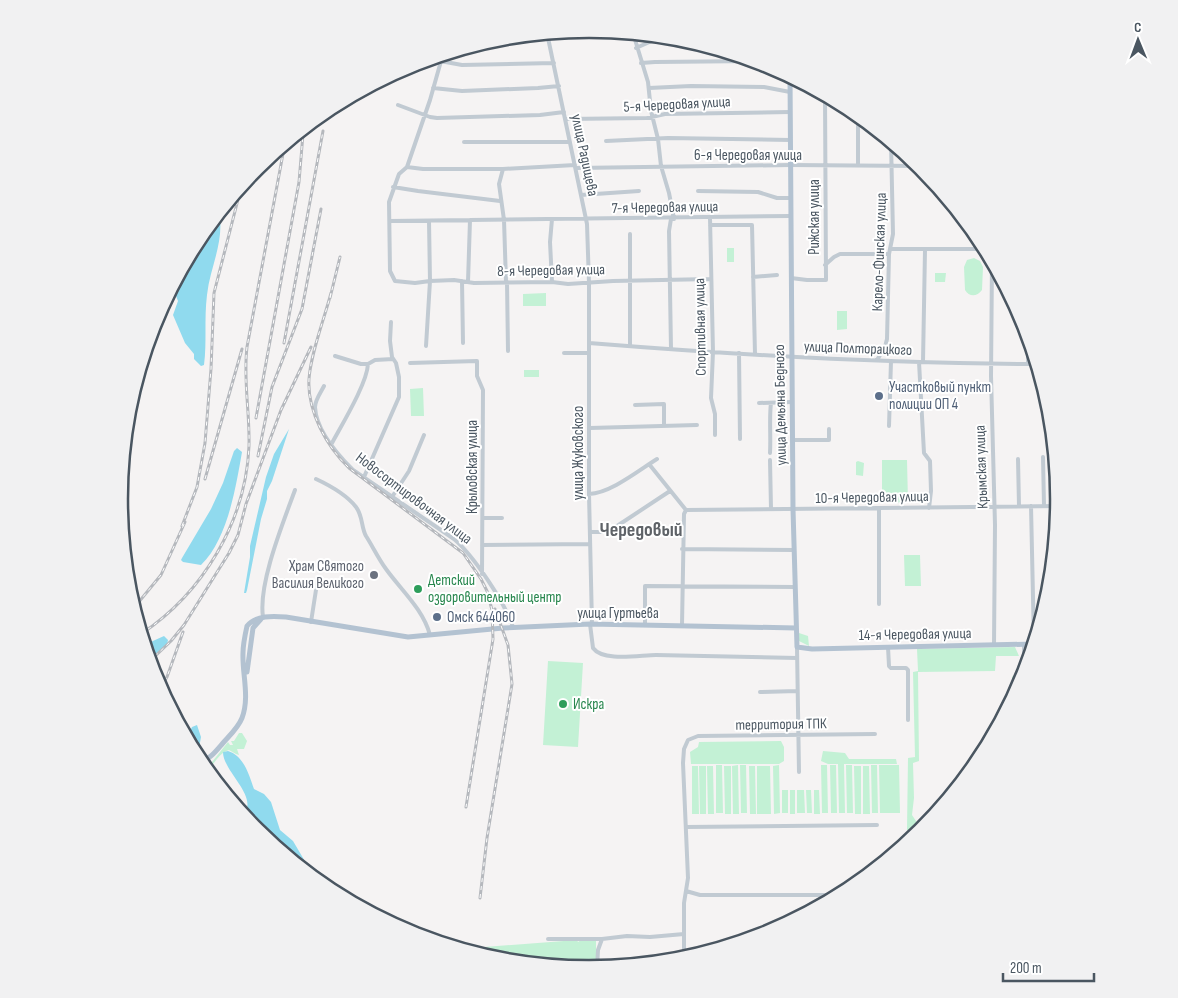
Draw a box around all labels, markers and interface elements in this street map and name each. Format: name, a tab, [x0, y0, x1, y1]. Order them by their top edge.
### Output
north arrow	[1113, 15, 1163, 65]
text: С	[1134, 19, 1142, 36]
street label: 5-я Чередовая улица	[623, 92, 731, 117]
street label: улица Радищева	[567, 112, 603, 198]
street label: 6-я Чередовая улица	[694, 146, 802, 165]
street label: Рижская улица	[805, 179, 824, 255]
street label: Карело-Финская улица	[868, 192, 891, 312]
street label: 7-я Чередовая улица	[612, 197, 719, 218]
street label: 8-я Чередовая улица	[497, 260, 605, 281]
street label: Спортивная улица	[690, 278, 711, 376]
street label: улица Полторацкого	[803, 337, 912, 360]
street label: улица Демьяна Бедного	[770, 344, 791, 466]
place label: Участковый пункт полиции ОП 4	[889, 378, 991, 414]
marker: Участковый пункт полиции ОП 4	[873, 390, 885, 402]
street label: улица Жуковского	[569, 406, 588, 500]
street label: Крыловская улица	[463, 420, 482, 514]
street label: Крымская улица	[971, 425, 992, 509]
street label: Новосортировочная улица	[352, 448, 476, 549]
street label: 10-я Чередовая улица	[815, 487, 929, 508]
district label: Чередовый	[599, 518, 683, 542]
place label: Храм Святого Василия Великого	[272, 557, 364, 593]
marker: Храм Святого Василия Великого	[368, 569, 380, 581]
place label: Детский оздоровительный центр	[428, 571, 562, 607]
marker: Детский оздоровительный центр	[412, 583, 424, 595]
street label: улица Гуртьева	[577, 604, 659, 623]
place label: Омск 644060	[447, 608, 515, 627]
marker: Омск 644060	[431, 611, 443, 623]
street label: 14-я Чередовая улица	[858, 624, 972, 645]
place label: Искра	[573, 695, 604, 714]
marker: Искра	[557, 698, 569, 710]
street label: территория ТПК	[735, 714, 827, 735]
scale bar	[1003, 950, 1094, 982]
text: 200 m	[1010, 959, 1042, 978]

